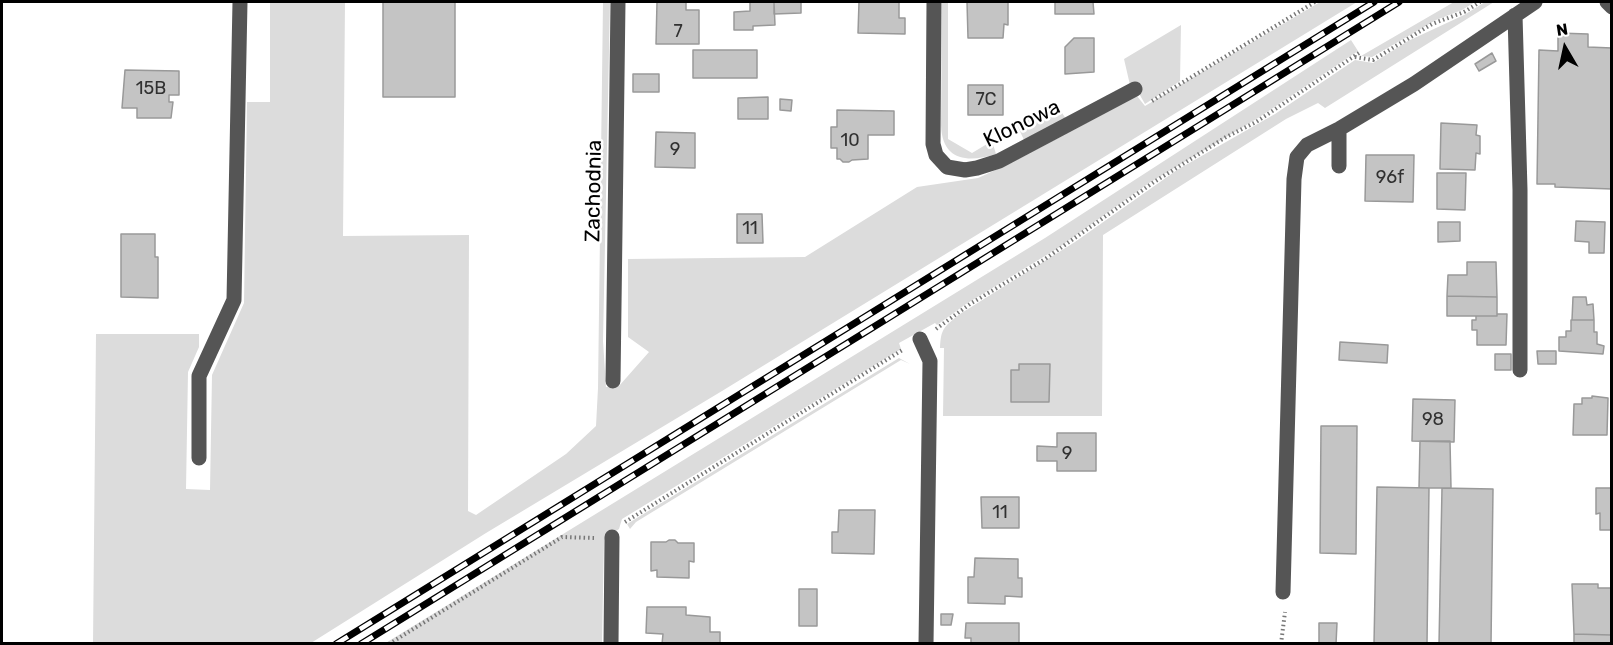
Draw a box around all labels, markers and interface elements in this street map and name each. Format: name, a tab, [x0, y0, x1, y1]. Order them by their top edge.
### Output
north arrow	[1535, 18, 1595, 78]
text: N	[1555, 19, 1569, 40]
house number: 7	[673, 21, 683, 43]
house number: 15B	[136, 78, 166, 100]
house number: 7C	[975, 89, 997, 111]
street label: Klonowa	[979, 95, 1065, 153]
house number: 10	[840, 130, 860, 152]
house number: 9	[670, 139, 680, 161]
street label: Zachodnia	[581, 140, 607, 242]
house number: 96f	[1376, 167, 1404, 189]
house number: 11	[742, 218, 758, 240]
house number: 98	[1422, 409, 1444, 431]
house number: 9	[1062, 443, 1072, 465]
house number: 11	[992, 502, 1008, 524]

